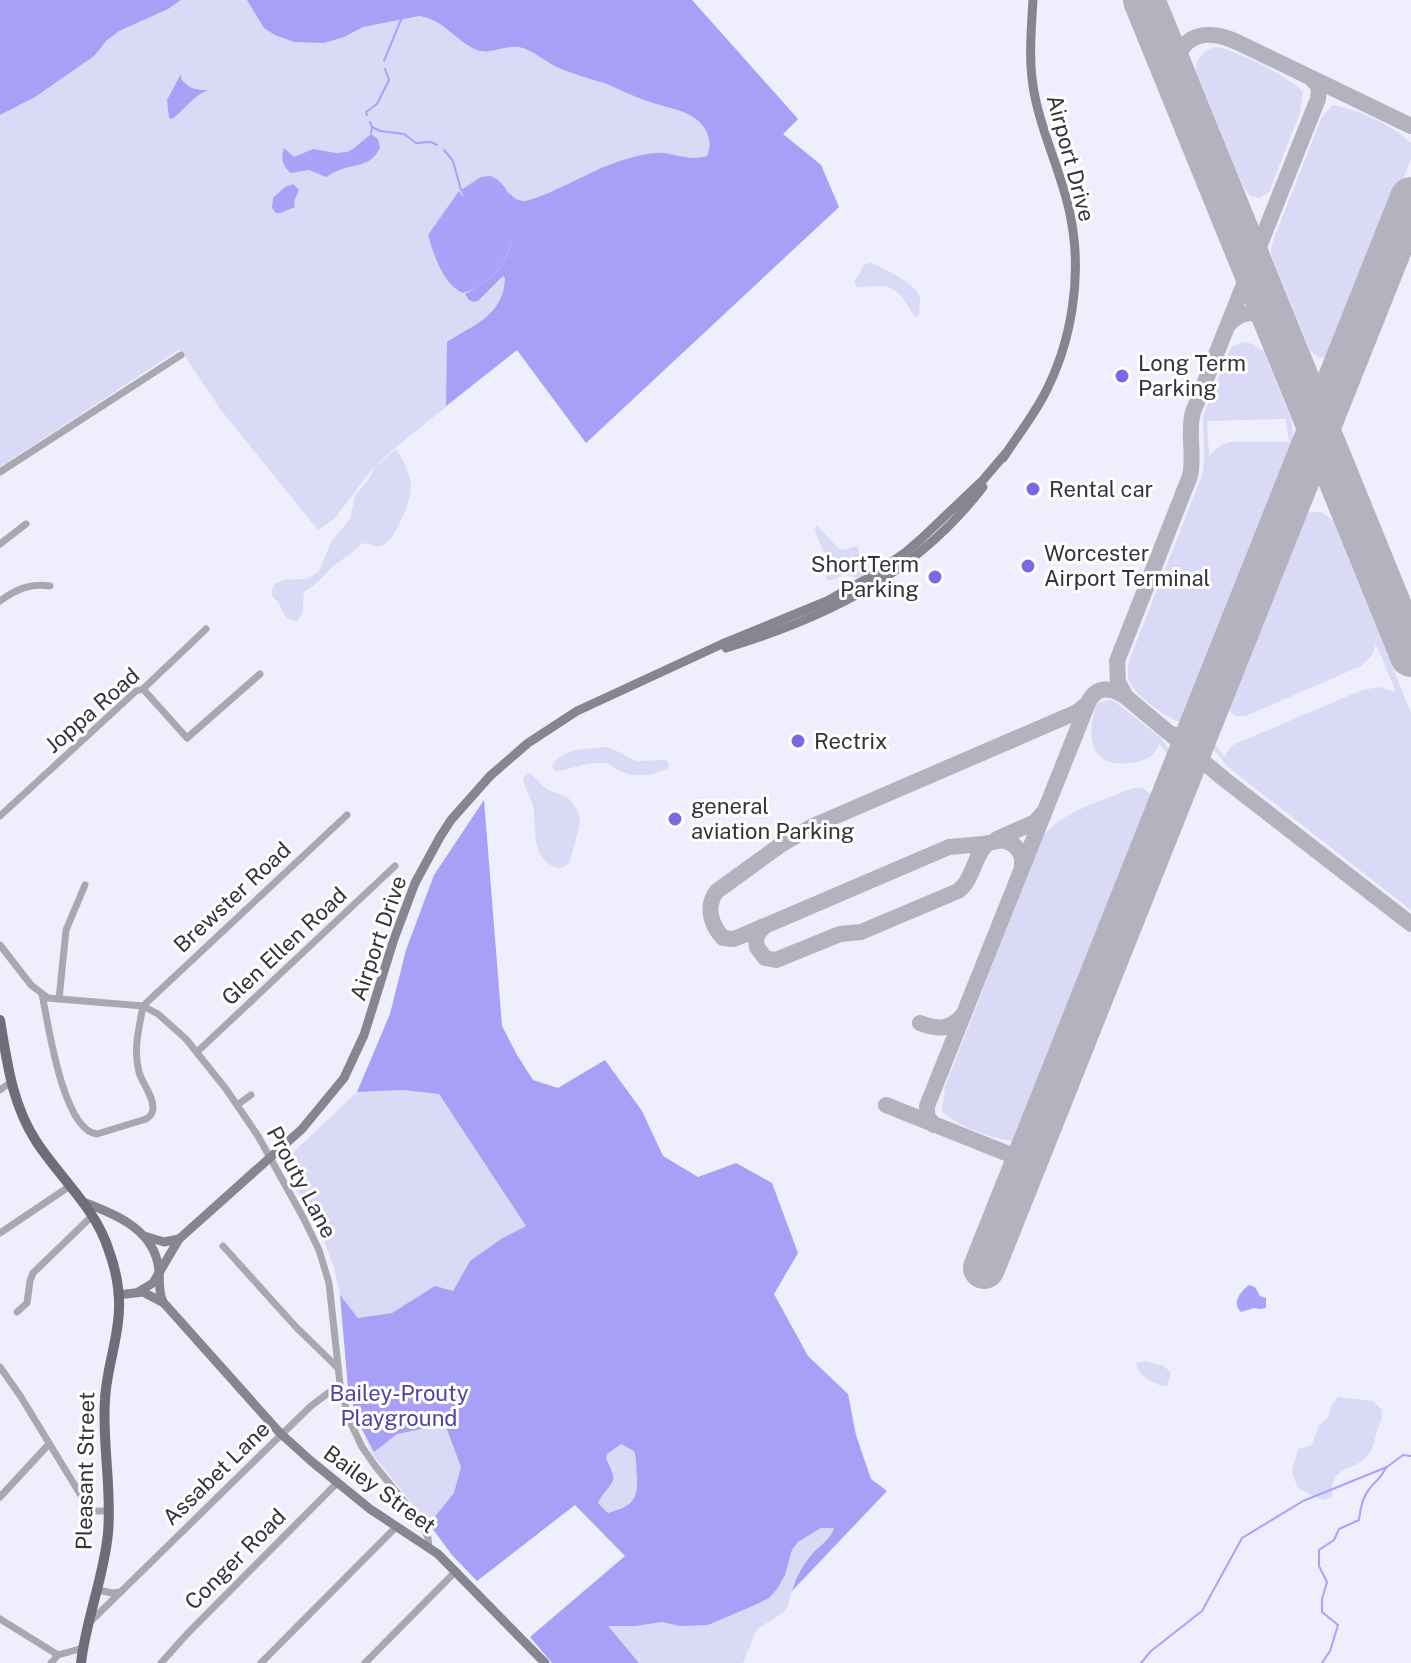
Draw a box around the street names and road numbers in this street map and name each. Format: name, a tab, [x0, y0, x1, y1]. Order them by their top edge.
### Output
street label: Airport Drive	[1042, 92, 1100, 224]
street label: Joppa Road	[39, 662, 145, 758]
street label: Brewster Road	[168, 836, 296, 958]
street label: Airport Drive	[345, 872, 411, 1004]
street label: Glen Ellen Road	[216, 882, 352, 1010]
street label: Prouty Lane	[262, 1122, 342, 1242]
street label: Pleasant Street	[71, 1392, 99, 1550]
street label: Assabet Lane	[157, 1416, 275, 1530]
street label: Bailey Street	[319, 1440, 441, 1538]
street label: Conger Road	[179, 1503, 291, 1615]

